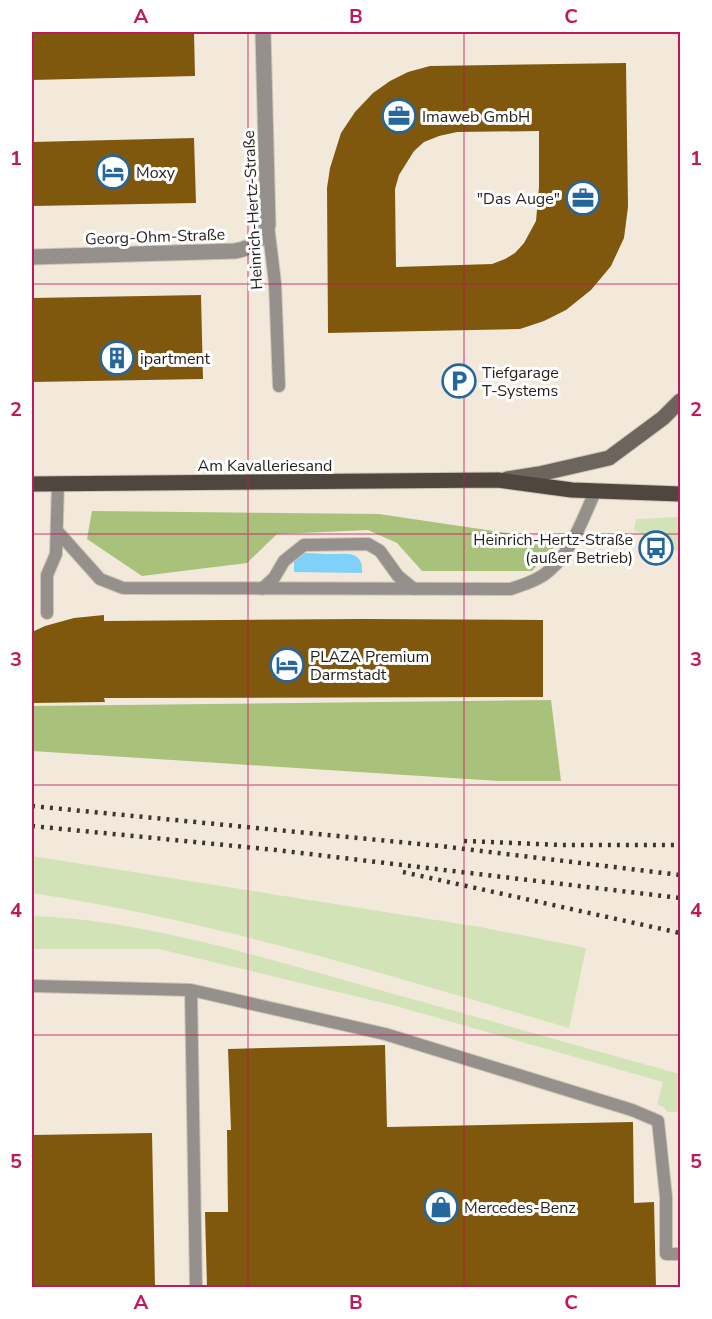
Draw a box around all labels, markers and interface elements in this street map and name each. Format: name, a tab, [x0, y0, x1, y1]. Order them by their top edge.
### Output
text: A	[134, 3, 149, 30]
text: B	[349, 3, 363, 30]
text: C	[564, 3, 578, 30]
office icon: Imaweb GmbH	[381, 98, 417, 134]
place label: Imaweb GmbH	[422, 106, 530, 128]
street label: Heinrich-Hertz-Straße	[238, 130, 268, 290]
text: 1	[10, 145, 22, 172]
text: 1	[690, 145, 702, 172]
hotel icon: Moxy	[95, 154, 131, 190]
place label: Moxy	[136, 162, 176, 184]
office icon: "Das Auge"	[565, 180, 601, 216]
place label: "Das Auge"	[477, 188, 560, 210]
street label: Georg-Ohm-Straße	[85, 224, 225, 250]
building icon: ipartment	[99, 340, 135, 376]
place label: ipartment	[140, 348, 211, 370]
place label: Tiefgarage T-Systems	[482, 362, 559, 402]
parking icon: Tiefgarage T-Systems	[441, 363, 477, 399]
text: 2	[10, 396, 22, 423]
text: 2	[690, 396, 702, 423]
street label: Am Kavalleriesand	[198, 455, 332, 477]
place label: Heinrich-Hertz-Straße (außer Betrieb)	[473, 529, 633, 569]
bus stop icon: Heinrich-Hertz-Straße (außer Betrieb)	[638, 530, 674, 566]
text: 3	[10, 646, 22, 673]
place label: PLAZA Premium Darmstadt	[310, 646, 429, 686]
text: 3	[690, 646, 702, 673]
hotel icon: PLAZA Premium Darmstadt	[269, 647, 305, 683]
text: 4	[10, 897, 22, 924]
text: 4	[690, 897, 702, 924]
text: 5	[10, 1148, 22, 1175]
text: 5	[690, 1148, 702, 1175]
shop icon: Mercedes-Benz	[423, 1189, 459, 1225]
place label: Mercedes-Benz	[464, 1197, 576, 1219]
text: A	[134, 1289, 149, 1316]
text: B	[349, 1289, 363, 1316]
text: C	[564, 1289, 578, 1316]

